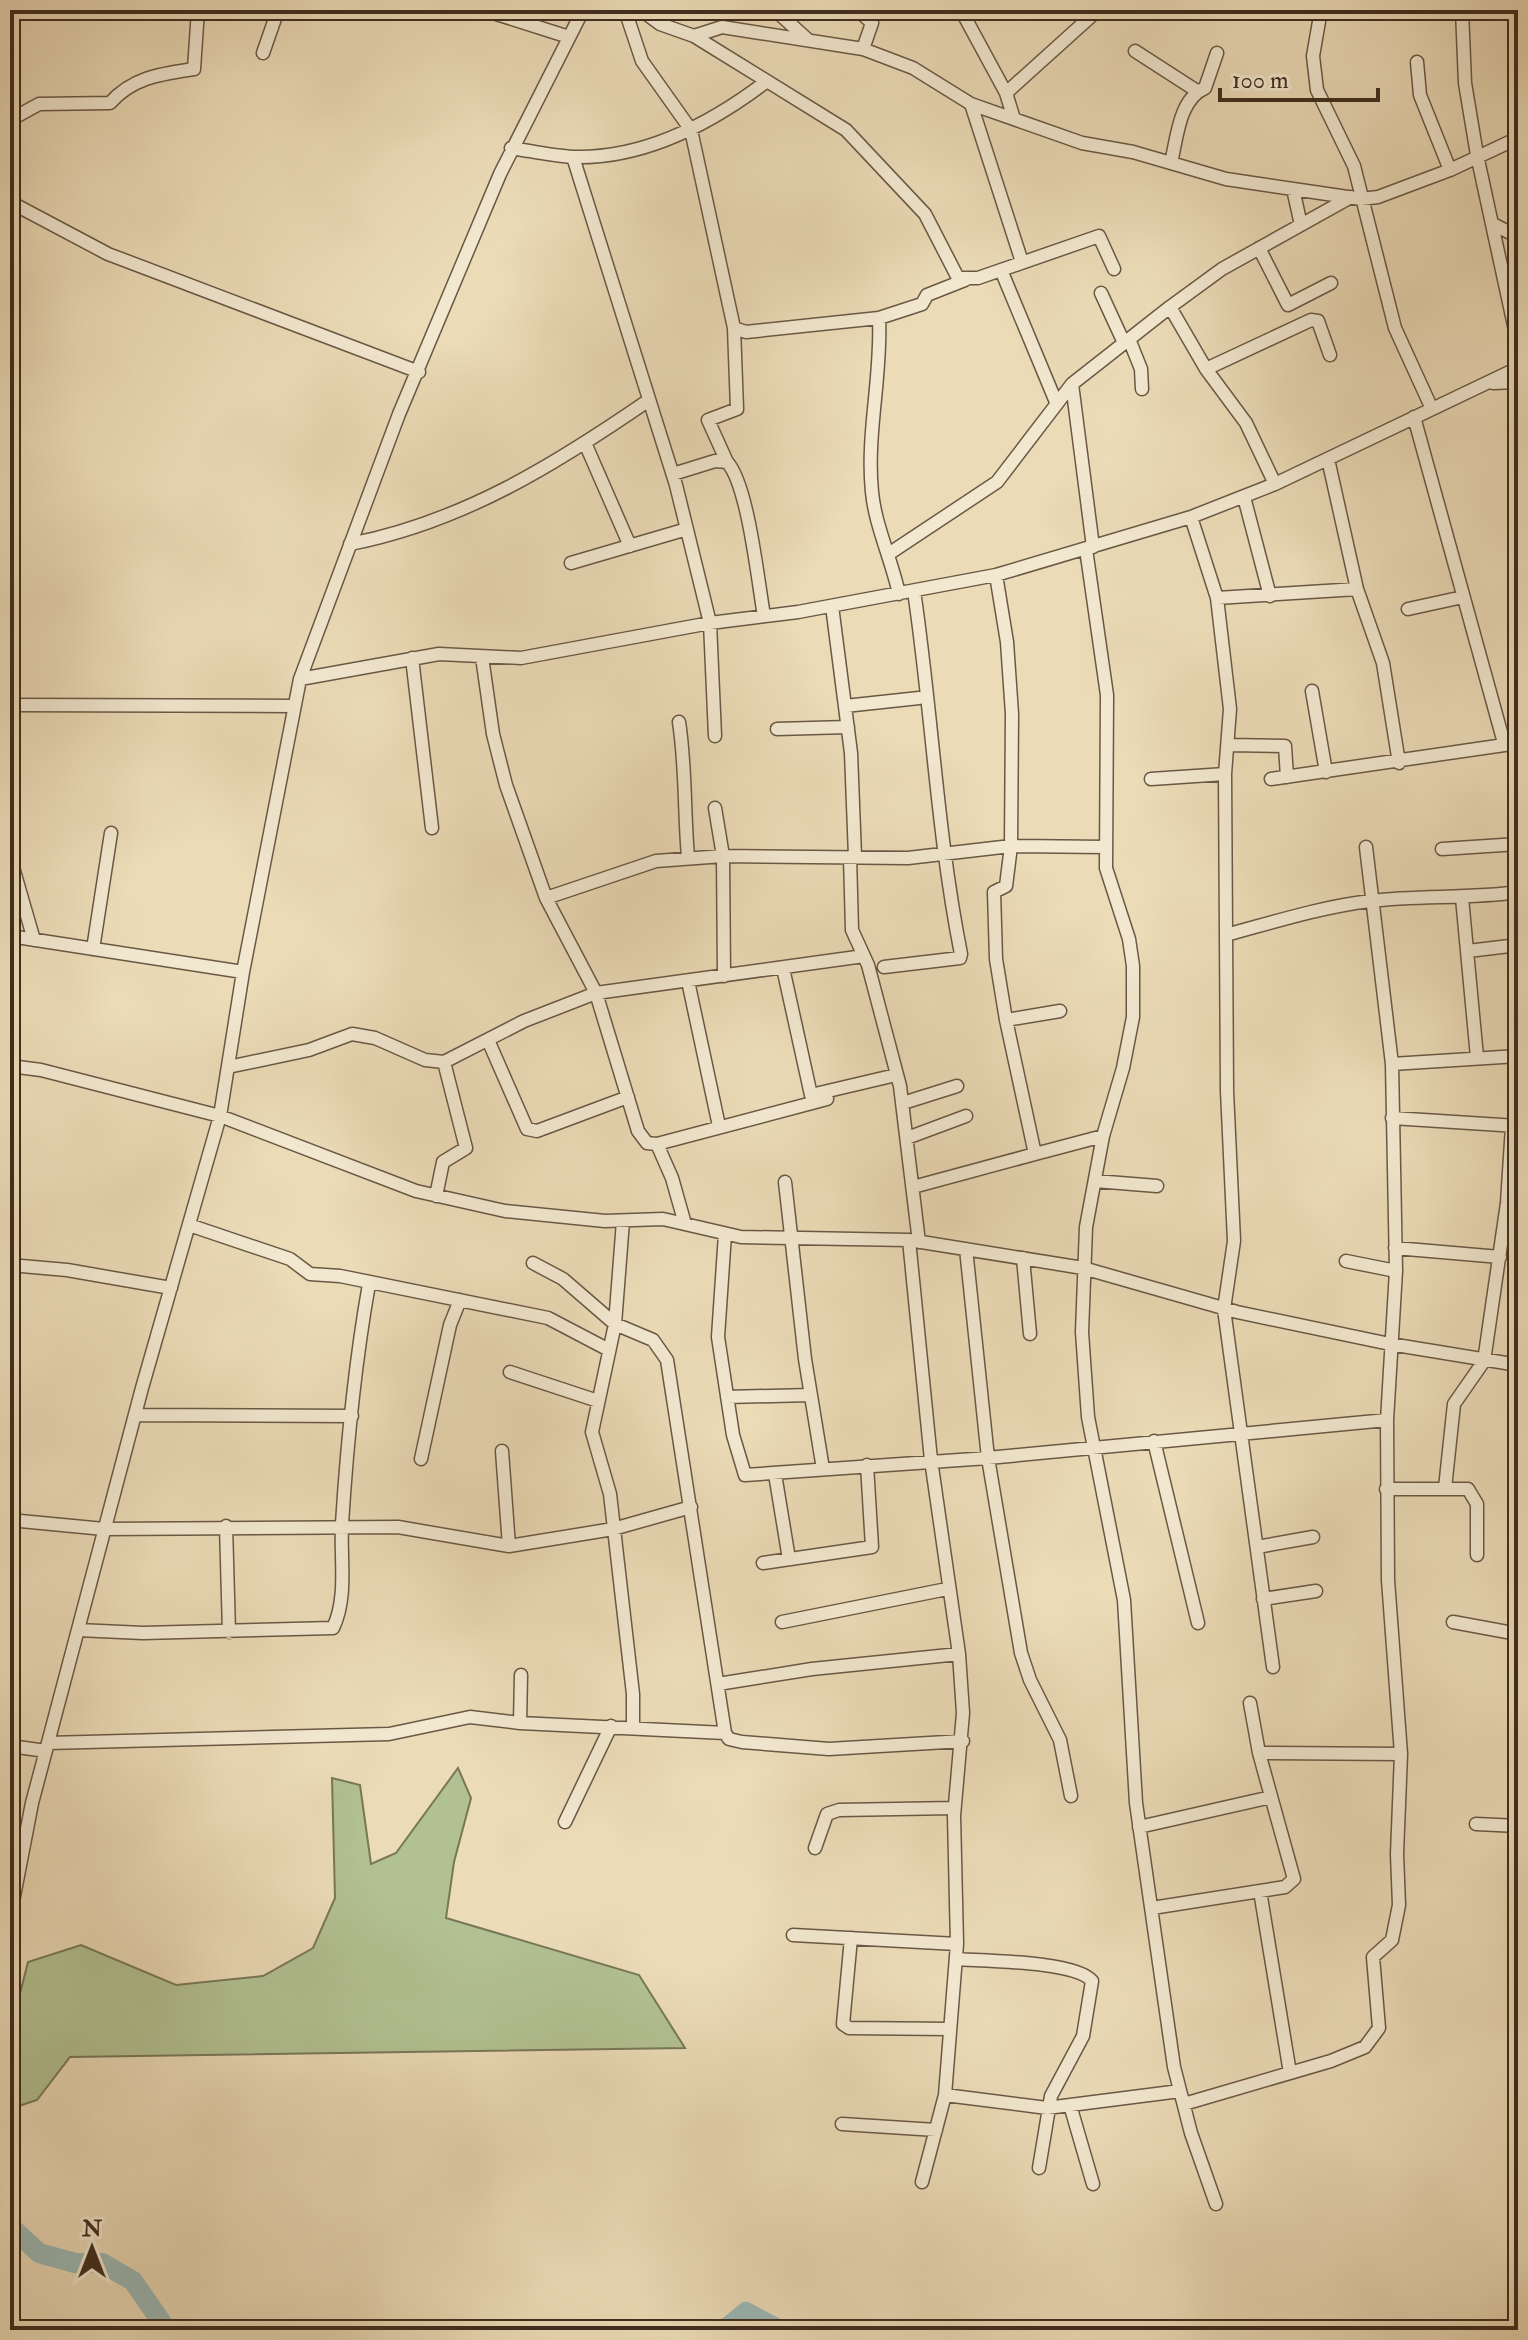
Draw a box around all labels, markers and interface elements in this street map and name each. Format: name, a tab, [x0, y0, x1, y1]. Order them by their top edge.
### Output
scale bar	[1220, 52, 1378, 102]
text: 100 m	[1232, 65, 1289, 96]
north arrow	[52, 2208, 132, 2288]
text: N	[81, 2215, 102, 2243]

